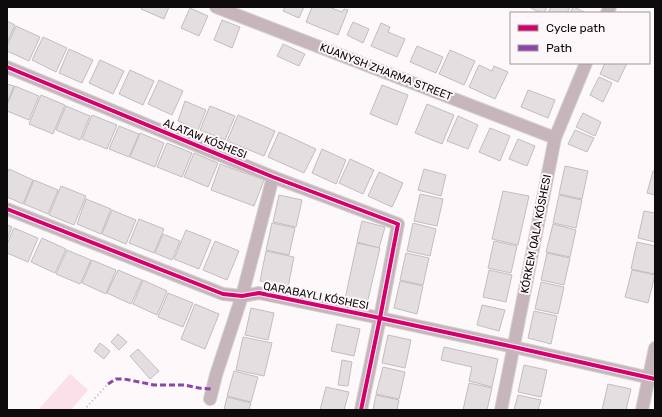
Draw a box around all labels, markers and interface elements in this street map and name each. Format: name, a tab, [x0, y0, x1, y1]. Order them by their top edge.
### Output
legend	[510, 12, 650, 64]
text: Cycle path	[546, 21, 605, 35]
street label: KUANYSH ZHARMA STREET	[318, 41, 455, 104]
text: Path	[546, 41, 572, 55]
street label: ALATAW KÓSHESI	[161, 116, 249, 162]
street label: KÓRKEM QALA KÓSHESI	[518, 173, 554, 295]
street label: QARABAYLI KÓSHESI	[262, 279, 370, 313]

